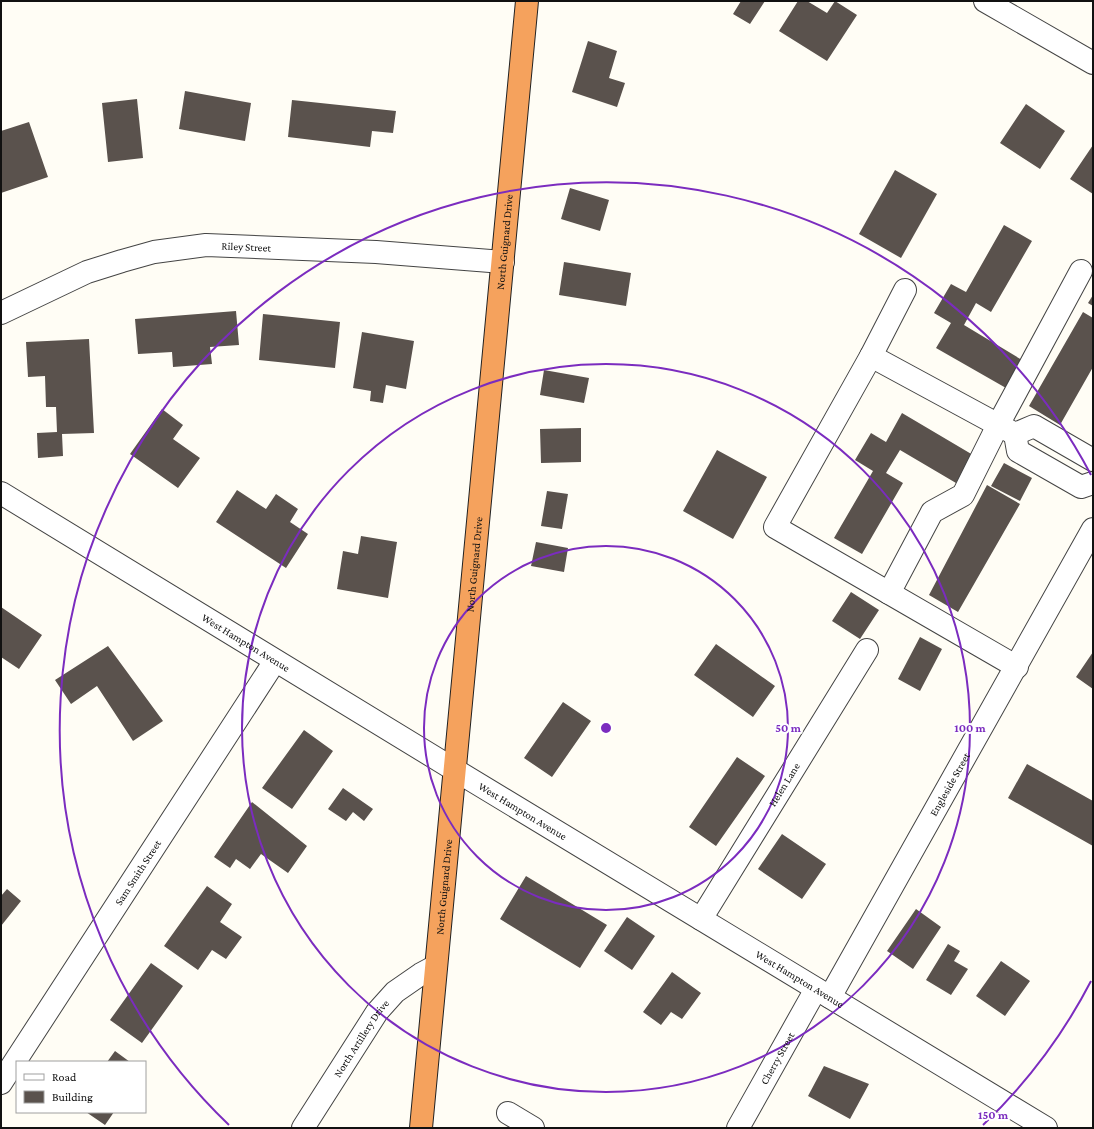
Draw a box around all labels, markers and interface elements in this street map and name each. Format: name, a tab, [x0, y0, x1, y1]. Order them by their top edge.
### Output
street label: North Guignard Drive	[494, 194, 515, 290]
street label: Riley Street	[221, 240, 272, 254]
street label: North Guignard Drive	[464, 516, 484, 613]
street label: West Hampton Avenue	[200, 611, 292, 674]
centre of rings	[599, 721, 613, 735]
text: 50 m	[775, 721, 802, 735]
text: 100 m	[954, 721, 987, 735]
street label: Engleside Street	[927, 750, 972, 818]
street label: Helen Lane	[766, 760, 802, 809]
street label: West Hampton Avenue	[476, 780, 569, 842]
street label: Sam Smith Street	[112, 837, 163, 907]
street label: North Guignard Drive	[433, 839, 454, 935]
street label: West Hampton Avenue	[754, 948, 846, 1010]
street label: North Artillery Drive	[331, 997, 391, 1079]
street label: Cherry Street	[758, 1030, 797, 1087]
legend	[16, 1061, 146, 1113]
text: Road	[52, 1070, 77, 1084]
text: Building	[52, 1090, 93, 1104]
text: 150 m	[978, 1108, 1009, 1122]

